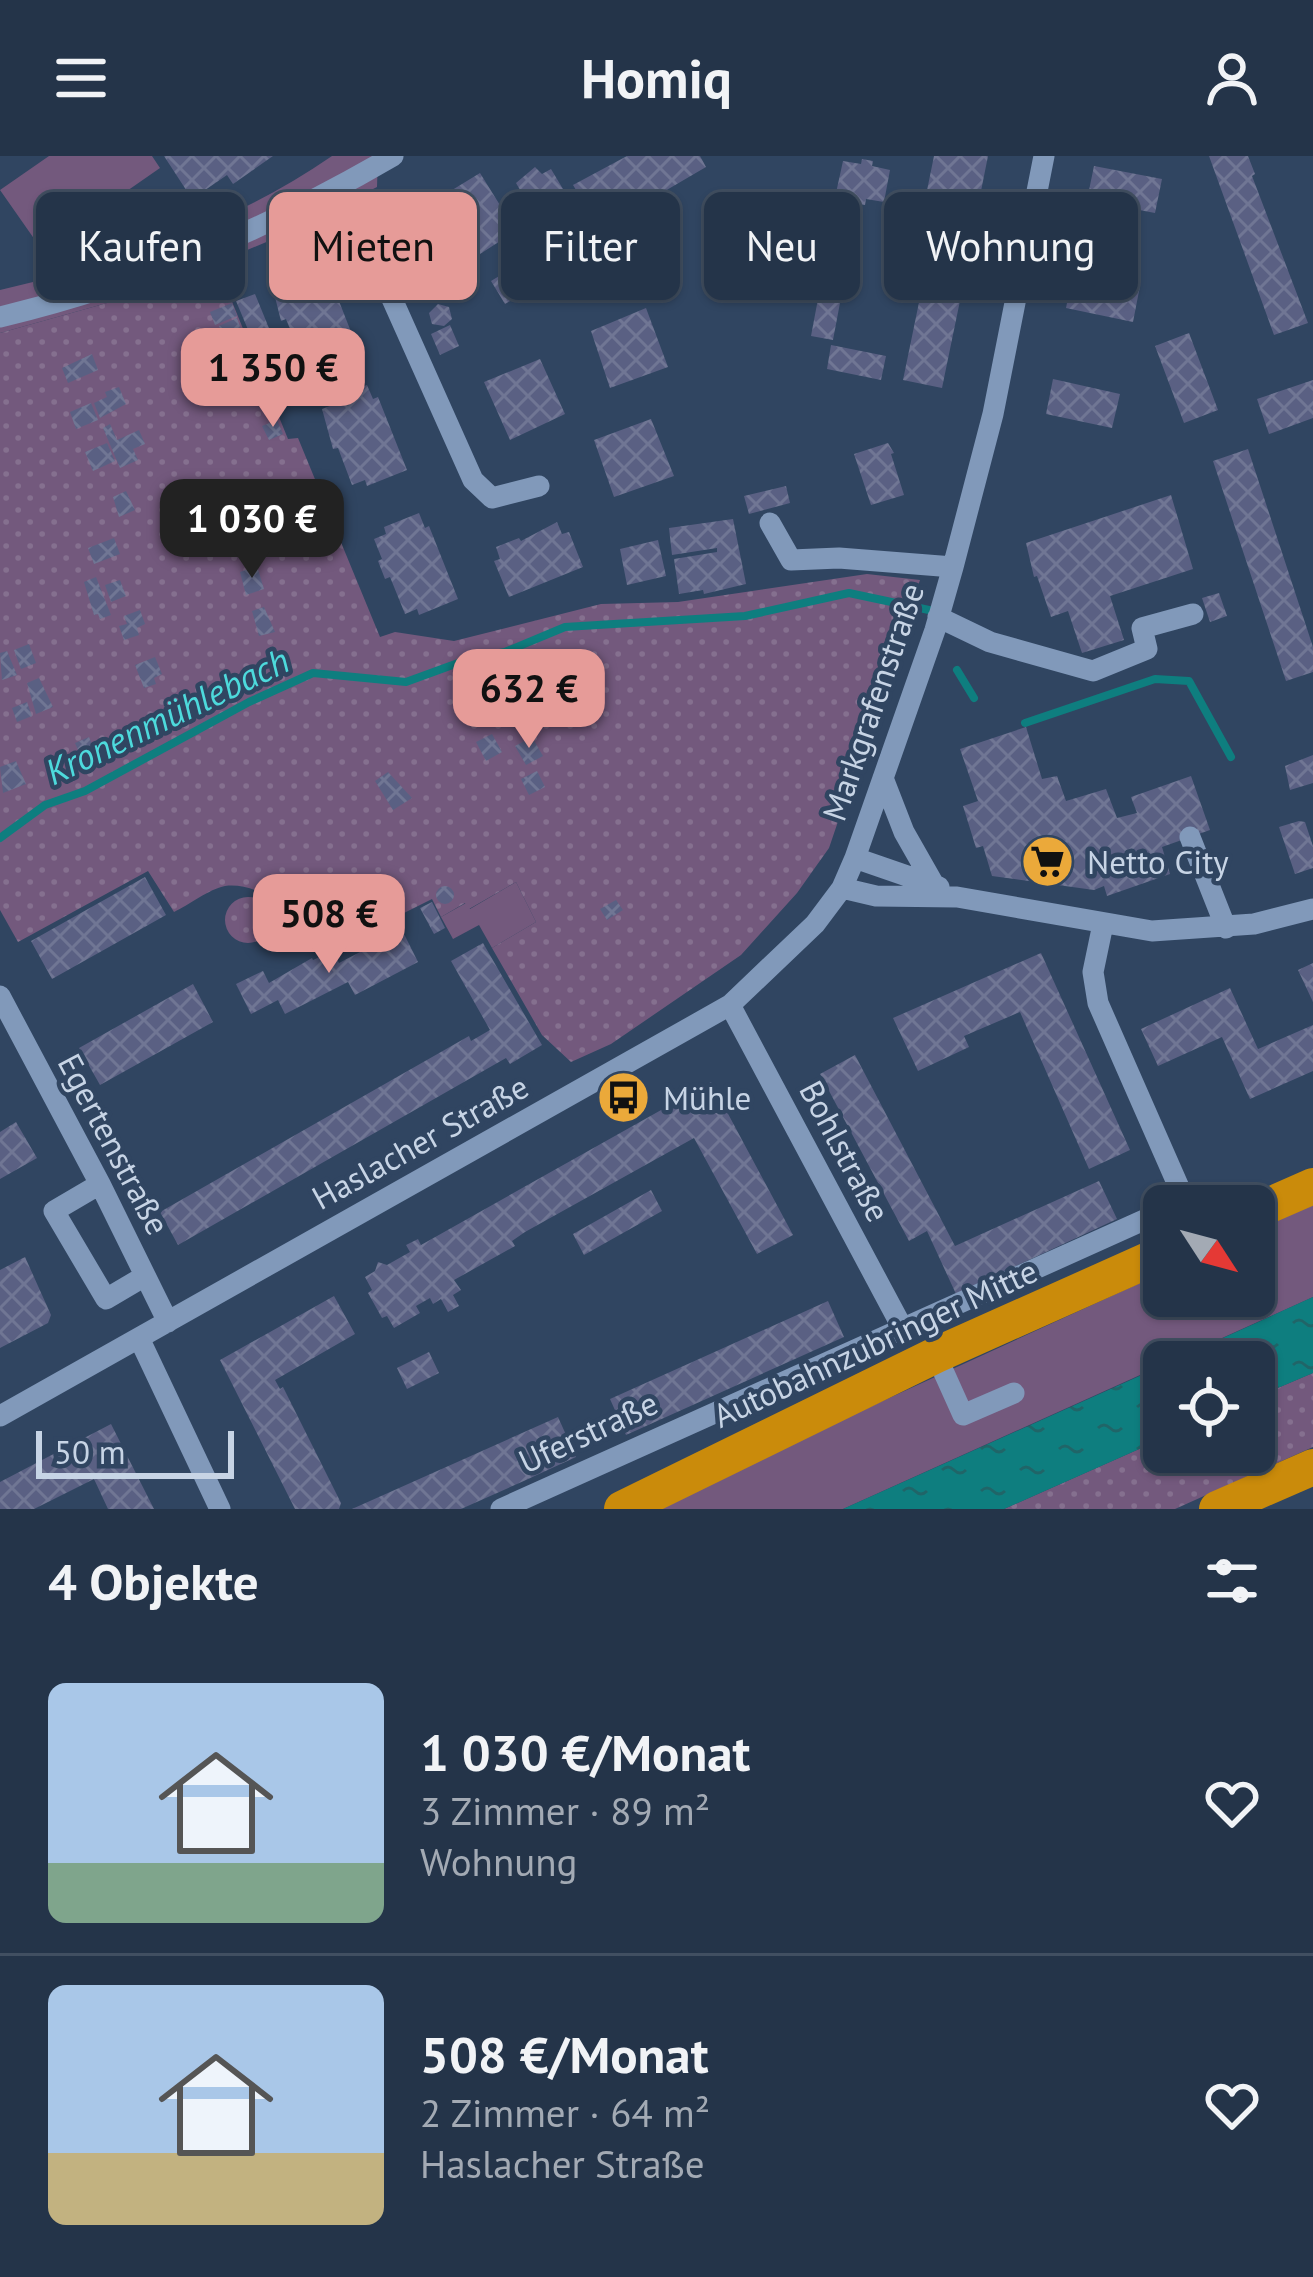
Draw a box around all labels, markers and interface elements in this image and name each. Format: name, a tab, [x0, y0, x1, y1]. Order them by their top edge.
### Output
text: Homiq	[581, 43, 732, 113]
icon: menu	[48, 45, 114, 111]
icon: person	[1199, 45, 1265, 111]
chip: Kaufen	[36, 192, 245, 300]
chip: Mieten	[269, 192, 477, 300]
chip: Filter	[501, 192, 680, 300]
chip: Neu	[704, 192, 860, 300]
chip: Wohnung	[884, 192, 1138, 300]
pin: 1 350 €	[162, 328, 384, 430]
text: 1 350 €	[208, 341, 338, 392]
pin: 1 030 €	[141, 479, 363, 581]
text: 1 030 €	[187, 492, 317, 543]
street label: Markgrafenstraße	[812, 577, 933, 826]
water label: Kronenmühlebach	[37, 636, 296, 795]
pin: 632 €	[445, 649, 613, 751]
text: 632 €	[480, 662, 578, 713]
supermarket icon: Netto City	[1020, 834, 1076, 890]
place label: Netto City	[1087, 840, 1229, 883]
pin: 508 €	[245, 874, 413, 976]
text: 508 €	[280, 887, 378, 938]
street label: Egertenstraße	[49, 1046, 180, 1242]
street label: Haslacher Straße	[304, 1064, 535, 1219]
bus stop icon: Mühle	[596, 1070, 652, 1126]
street label: Bohlstraße	[790, 1073, 900, 1229]
place label: Mühle	[663, 1076, 751, 1119]
north arrow	[1143, 1185, 1275, 1317]
map controls	[1143, 1185, 1275, 1473]
street label: Autobahnzubringer Mitte	[706, 1249, 1044, 1437]
button: locate	[1143, 1341, 1275, 1473]
street label: Uferstraße	[511, 1381, 664, 1482]
scale bar	[36, 1425, 234, 1478]
text: 50 m	[54, 1430, 126, 1473]
text: 4 Objekte	[48, 1548, 259, 1614]
icon: filters	[1199, 1548, 1265, 1614]
text: 1 030 €/Monat	[420, 1719, 750, 1785]
icon: home	[144, 1731, 288, 1875]
icon: heart	[1199, 1770, 1265, 1836]
text: 3 Zimmer · 89 m²	[420, 1785, 710, 1836]
text: Wohnung	[420, 1836, 578, 1887]
text: 508 €/Monat	[420, 2021, 708, 2087]
icon: home	[144, 2033, 288, 2177]
icon: heart	[1199, 2072, 1265, 2138]
text: 2 Zimmer · 64 m²	[420, 2087, 710, 2138]
text: Haslacher Straße	[420, 2138, 705, 2189]

